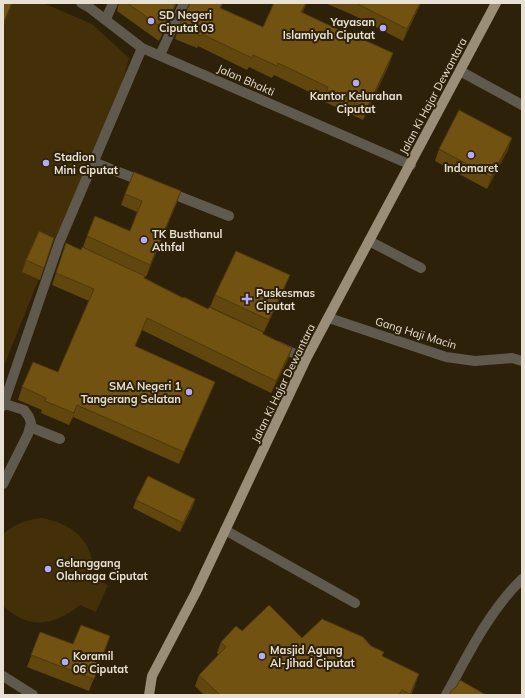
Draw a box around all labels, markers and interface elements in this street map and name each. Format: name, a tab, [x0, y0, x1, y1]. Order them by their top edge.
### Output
place label: SD Negeri Ciputat 03	[159, 8, 215, 35]
place label: Yayasan Islamiyah Ciputat	[283, 15, 375, 42]
marker: SD Negeri Ciputat 03	[146, 16, 156, 26]
marker: Yayasan Islamiyah Ciputat	[378, 23, 388, 33]
street label: Jalan Ki Hajar Dewantara	[396, 35, 470, 157]
street label: Jalan Bhakti	[215, 61, 277, 99]
marker: Kantor Kelurahan Ciputat	[351, 78, 361, 88]
place label: Kantor Kelurahan Ciputat	[310, 89, 402, 116]
place label: Stadion Mini Ciputat	[54, 150, 118, 177]
marker: Indomaret	[466, 150, 476, 160]
marker: Stadion Mini Ciputat	[41, 158, 51, 168]
place label: Indomaret	[444, 161, 498, 175]
place label: TK Busthanul Athfal	[152, 227, 223, 254]
marker: TK Busthanul Athfal	[139, 235, 149, 245]
place label: Puskesmas Ciputat	[256, 286, 316, 313]
marker: Puskesmas Ciputat	[241, 293, 253, 305]
street label: Gang Haji Macin	[374, 314, 458, 352]
street label: Jalan Ki Hajar Dewantara	[248, 322, 318, 444]
place label: SMA Negeri 1 Tangerang Selatan	[81, 379, 181, 406]
marker: SMA Negeri 1 Tangerang Selatan	[184, 387, 194, 397]
place label: Gelanggang Olahraga Ciputat	[56, 556, 148, 583]
marker: Gelanggang Olahraga Ciputat	[43, 564, 53, 574]
place label: Masjid Agung Al-Jihad Ciputat	[270, 643, 355, 670]
place label: Koramil 06 Ciputat	[73, 649, 128, 676]
marker: Masjid Agung Al-Jihad Ciputat	[257, 651, 267, 661]
marker: Koramil 06 Ciputat	[60, 657, 70, 667]

